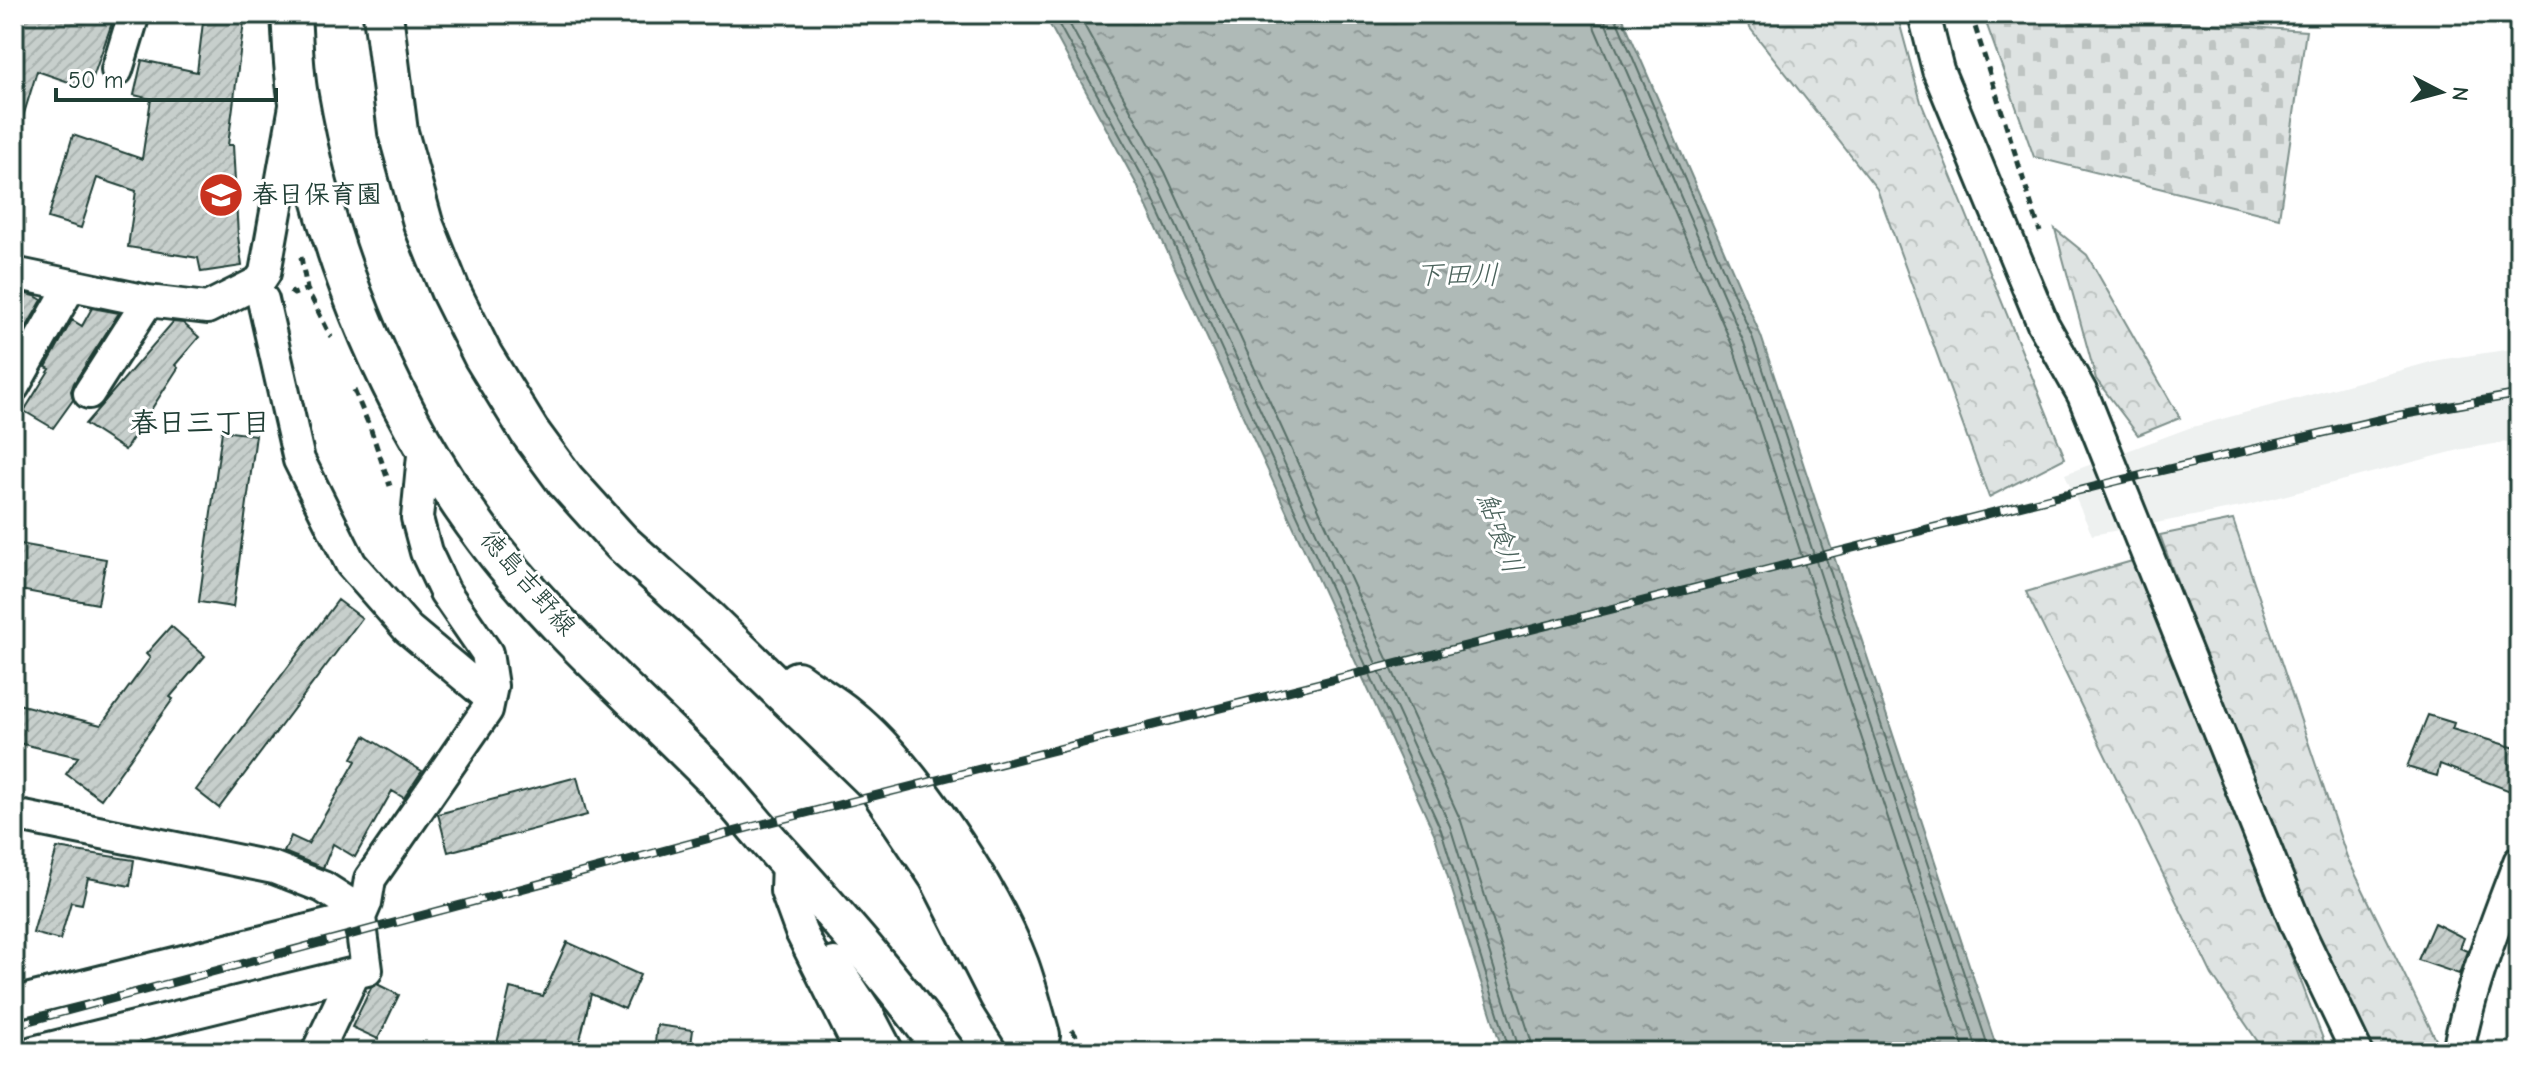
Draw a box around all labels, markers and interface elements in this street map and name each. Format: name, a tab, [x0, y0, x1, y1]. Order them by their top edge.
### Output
scale bar	[56, 52, 276, 102]
north arrow	[2401, 52, 2481, 132]
text: 50 m	[68, 66, 124, 94]
text: N	[2446, 85, 2474, 102]
school or university icon: 春日保育園	[197, 171, 245, 219]
place label: 春日保育園	[252, 180, 382, 210]
water label: 下田川	[1415, 259, 1499, 291]
district label: 春日三丁目	[130, 407, 270, 439]
water label: 鮎喰川	[1471, 488, 1529, 578]
street label: 徳島吉野線	[474, 524, 582, 642]

